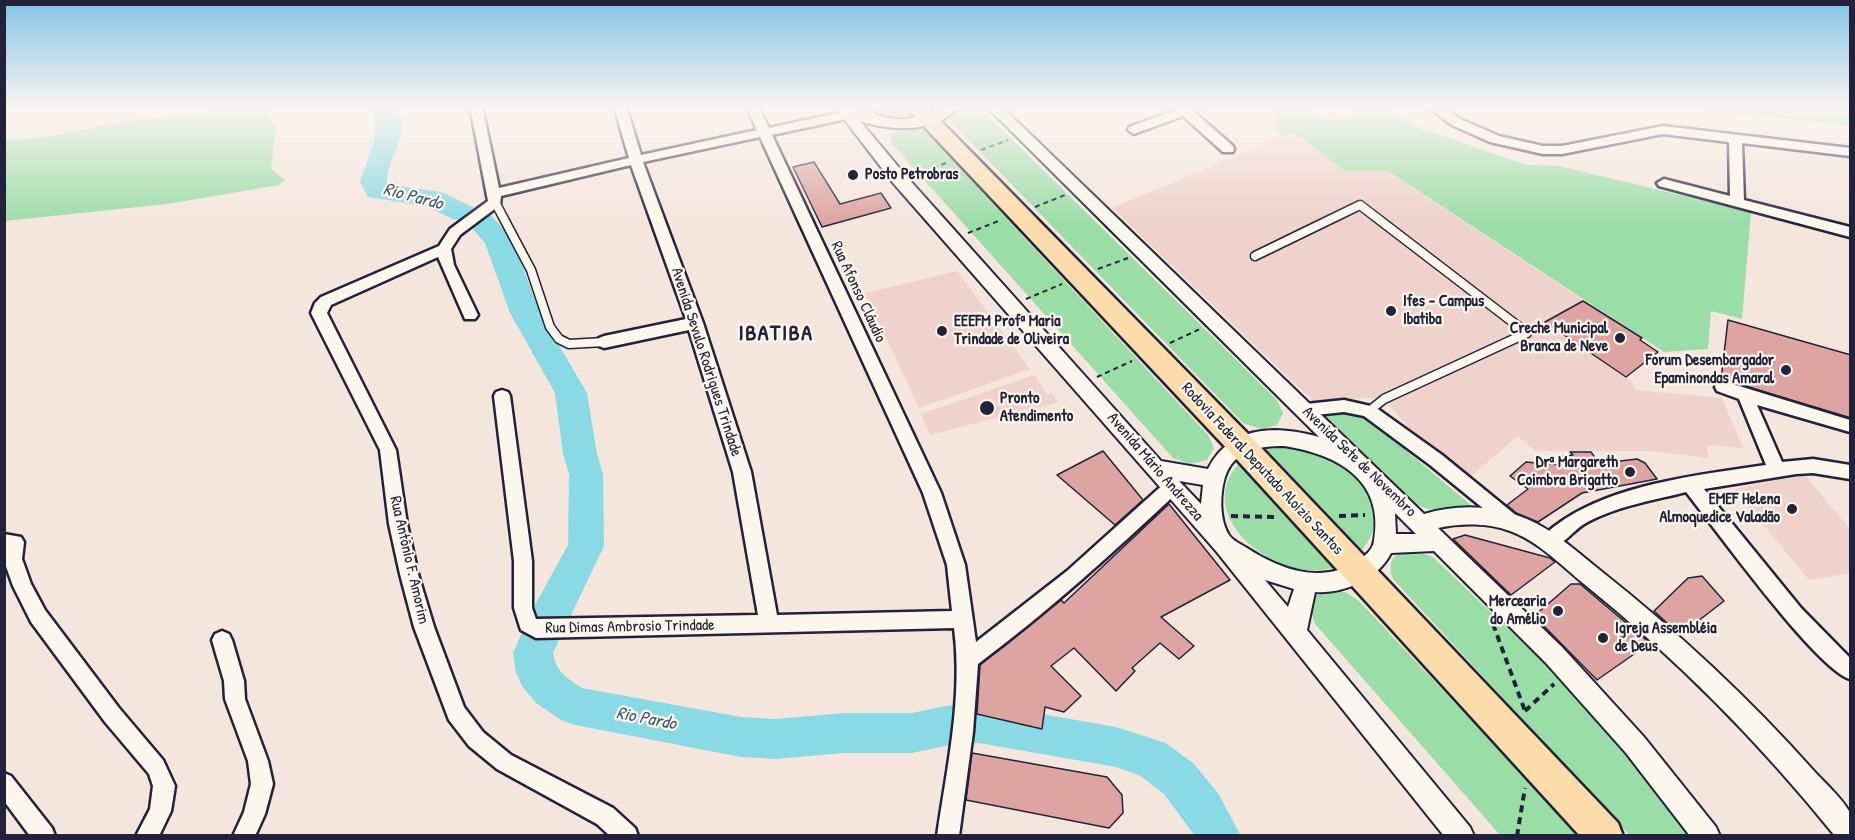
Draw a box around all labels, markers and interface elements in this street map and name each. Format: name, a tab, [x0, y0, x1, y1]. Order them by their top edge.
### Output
place label: Posto Petrobras	[865, 165, 958, 185]
marker: Posto Petrobras	[846, 168, 860, 182]
water label: Rio Pardo	[381, 179, 445, 215]
street label: Rua Afonso Cláudio	[826, 239, 890, 345]
street label: Avenida Sevulo Rodrigues Trindade	[666, 265, 746, 459]
place label: Ifes - Campus Ibatiba	[1403, 292, 1484, 330]
marker: Ifes - Campus Ibatiba	[1384, 304, 1398, 318]
place label: EEEFM Profª Maria Trindade de Oliveira	[954, 312, 1069, 350]
place label: Creche Municipal Branca de Neve	[1510, 319, 1608, 357]
district label: IBATIBA	[739, 321, 813, 347]
marker: EEEFM Profª Maria Trindade de Oliveira	[935, 324, 949, 338]
marker: Creche Municipal Branca de Neve	[1613, 331, 1627, 345]
place label: Forum Desembargador Epaminondas Amaral	[1646, 351, 1774, 389]
marker: Forum Desembargador Epaminondas Amaral	[1779, 363, 1793, 377]
street label: Rodovia Federal Deputado Aloízio Santos	[1177, 379, 1347, 559]
place label: Pronto Atendimento	[1000, 389, 1073, 427]
marker: Pronto Atendimento	[978, 399, 996, 417]
street label: Avenida Sete de Novembro	[1298, 403, 1420, 521]
street label: Avenida Mário Andrezza	[1103, 409, 1207, 525]
place label: Drª Margareth Coimbra Brigatto	[1517, 453, 1618, 491]
marker: Drª Margareth Coimbra Brigatto	[1623, 465, 1637, 479]
place label: EMEF Helena Almoquedice Valadão	[1660, 490, 1780, 528]
street label: Rua Antônio F. Amorim	[385, 494, 433, 626]
marker: EMEF Helena Almoquedice Valadão	[1785, 502, 1799, 516]
place label: Mercearia do Amélio	[1489, 592, 1546, 630]
marker: Mercearia do Amélio	[1551, 604, 1565, 618]
street label: Rua Dimas Ambrosio Trindade	[545, 616, 715, 638]
place label: Igreja Assembléia de Deus	[1615, 619, 1717, 657]
marker: Igreja Assembléia de Deus	[1596, 631, 1610, 645]
water label: Rio Pardo	[614, 703, 678, 735]

